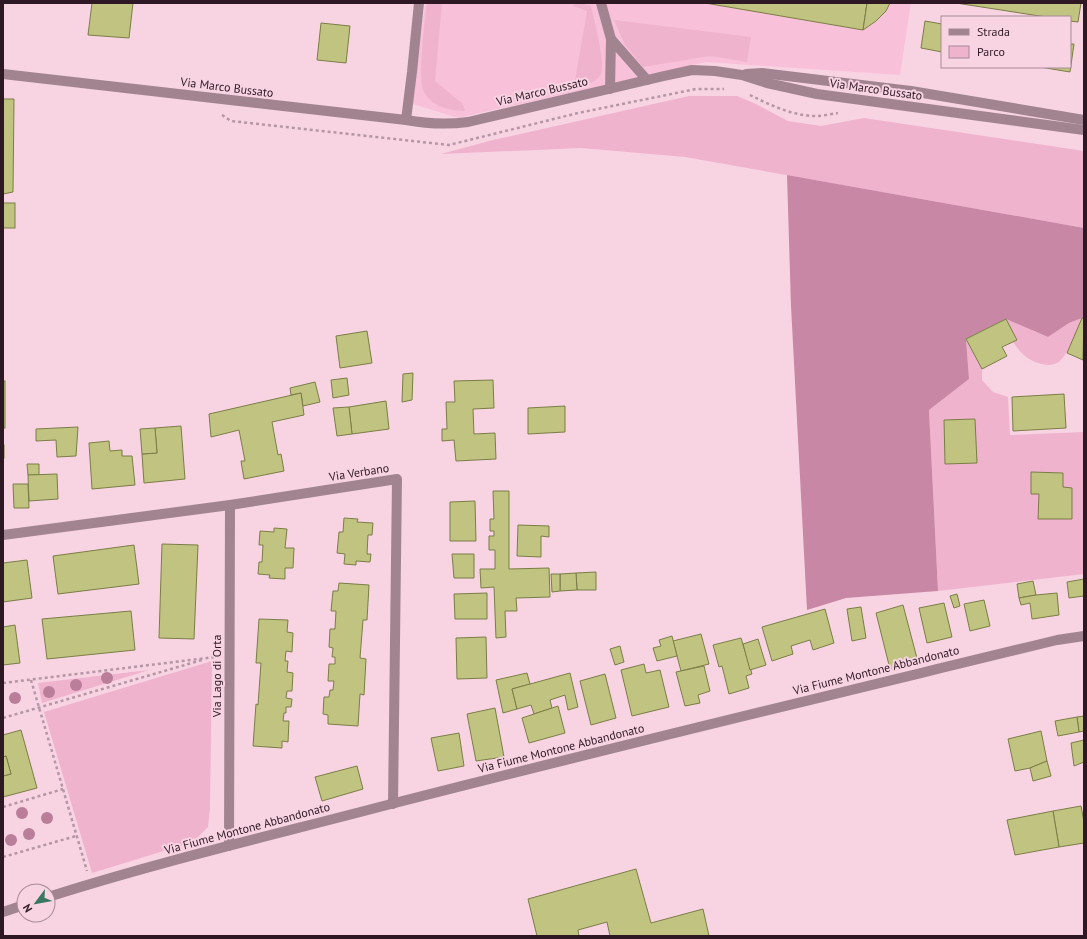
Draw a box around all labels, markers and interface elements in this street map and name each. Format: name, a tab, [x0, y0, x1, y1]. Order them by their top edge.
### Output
legend	[941, 16, 1071, 68]
text: Strada	[977, 24, 1010, 39]
text: Parco	[977, 44, 1005, 59]
street label: Via Marco Bussato	[494, 73, 589, 109]
street label: Via Marco Bussato	[179, 74, 274, 100]
street label: Via Marco Bussato	[828, 75, 923, 103]
street label: Via Verbano	[327, 460, 390, 484]
street label: Via Lago di Orta	[209, 635, 224, 718]
street label: Via Fiume Montone Abbandonato	[790, 642, 961, 698]
street label: Via Fiume Montone Abbandonato	[475, 720, 646, 776]
street label: Via Fiume Montone Abbandonato	[162, 799, 331, 858]
north arrow	[16, 883, 56, 923]
text: N	[20, 902, 35, 915]

